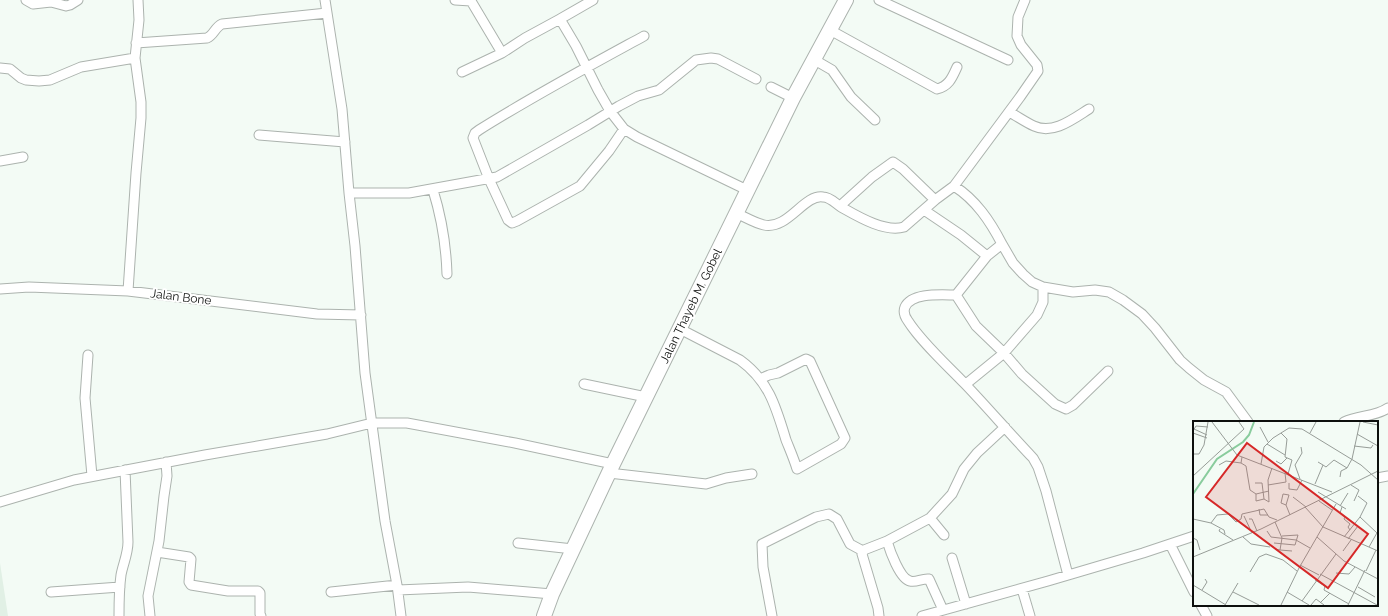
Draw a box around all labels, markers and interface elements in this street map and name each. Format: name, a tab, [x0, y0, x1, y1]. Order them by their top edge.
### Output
street label: Jalan Thayeb M. Gobel	[657, 246, 725, 365]
street label: Jalan Bone	[150, 286, 212, 308]
inset map	[1193, 421, 1378, 606]

